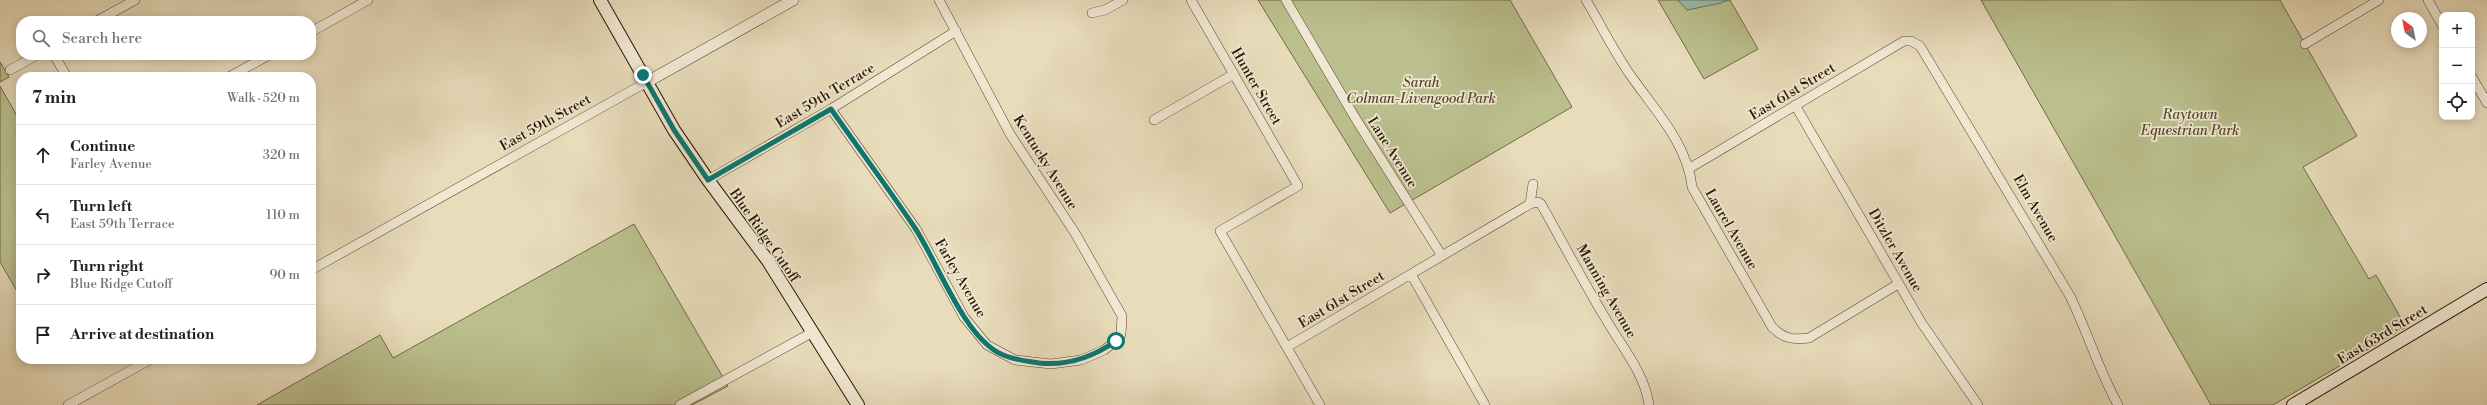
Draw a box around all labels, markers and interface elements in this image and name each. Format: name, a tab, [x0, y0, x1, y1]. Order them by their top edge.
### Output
north arrow	[2391, 12, 2427, 48]
map controls	[2439, 12, 2475, 120]
button: +	[2439, 12, 2475, 48]
search box	[16, 16, 316, 60]
icon: search	[30, 27, 52, 49]
text: Search here	[62, 29, 142, 48]
street label: Hunter Street	[1227, 45, 1286, 128]
button: −	[2439, 48, 2475, 84]
street label: East 59th Terrace	[773, 59, 878, 133]
street label: East 61st Street	[1746, 59, 1839, 125]
route end	[634, 66, 652, 84]
park label: Sarah Colman-Livengood Park	[1346, 74, 1496, 108]
button: locate	[2439, 84, 2475, 120]
text: 7 min	[32, 87, 76, 109]
text: Walk · 520 m	[227, 90, 300, 106]
street label: East 59th Street	[497, 90, 594, 155]
park label: Raytown Equestrian Park	[2140, 106, 2239, 140]
street label: Kentucky Avenue	[1009, 112, 1082, 213]
street label: Lane Avenue	[1363, 114, 1421, 192]
text: Continue	[70, 137, 135, 156]
icon: ahead	[32, 144, 54, 166]
text: 320 m	[263, 147, 300, 163]
text: Farley Avenue	[70, 156, 152, 172]
street label: Elm Avenue	[2009, 171, 2062, 246]
street label: Blue Ridge Cutoff	[725, 184, 804, 287]
street label: Laurel Avenue	[1701, 186, 1762, 273]
text: Turn left	[70, 197, 132, 216]
icon: left	[32, 204, 54, 226]
street label: Ditzler Avenue	[1864, 206, 1926, 295]
text: 110 m	[266, 207, 300, 223]
text: East 59th Terrace	[70, 216, 175, 232]
street label: Farley Avenue	[930, 236, 990, 321]
street label: Manning Avenue	[1572, 241, 1640, 342]
text: Turn right	[70, 257, 144, 276]
icon: right	[32, 264, 54, 286]
text: 90 m	[269, 267, 300, 283]
street label: East 61st Street	[1295, 267, 1388, 333]
text: Blue Ridge Cutoff	[70, 276, 172, 292]
street label: East 63rd Street	[2334, 301, 2431, 369]
icon: arrive	[32, 324, 54, 346]
text: Arrive at destination	[70, 325, 214, 344]
route start	[1107, 332, 1125, 350]

